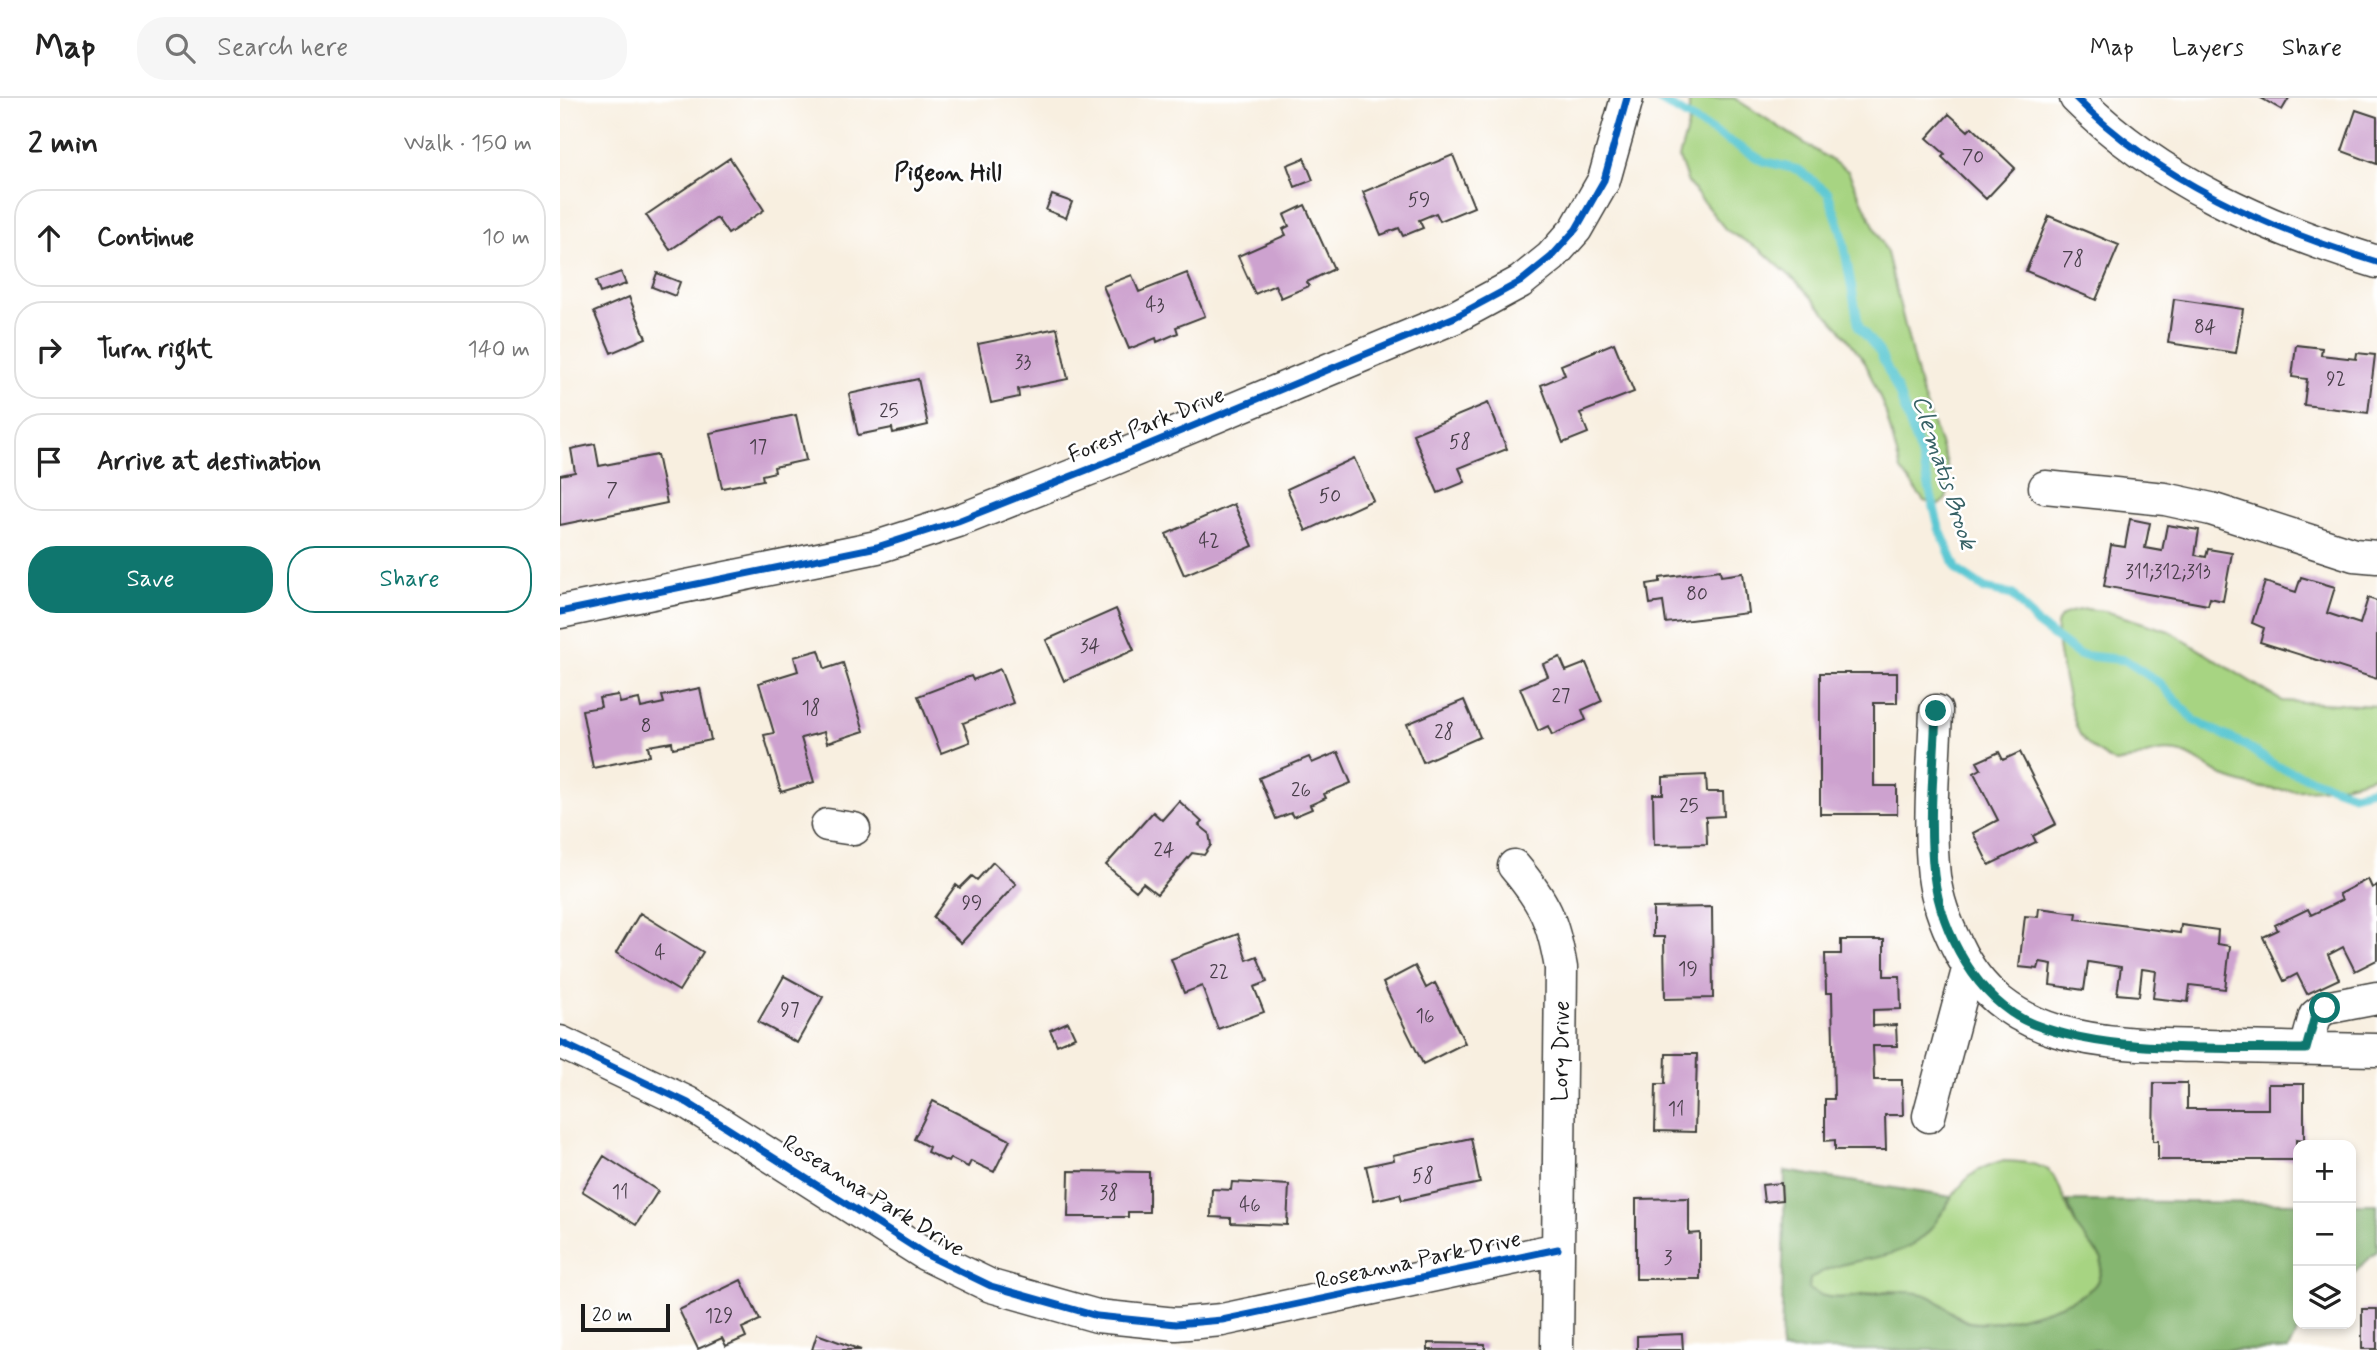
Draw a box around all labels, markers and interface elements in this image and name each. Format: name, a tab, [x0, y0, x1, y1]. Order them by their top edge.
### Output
search box	[137, 17, 627, 80]
text: Map	[35, 26, 95, 70]
icon: search	[161, 29, 199, 67]
text: Search here	[217, 31, 348, 65]
text: Map	[2090, 33, 2134, 64]
text: Layers	[2172, 33, 2244, 64]
text: Share	[2282, 33, 2342, 64]
text: 2 min	[28, 124, 98, 163]
text: Walk · 150 m	[404, 129, 532, 159]
house number: 70	[1962, 145, 1984, 170]
district label: Pigeon Hill	[894, 158, 1002, 192]
house number: 59	[1408, 188, 1430, 213]
icon: ahead	[30, 219, 68, 257]
text: Continue	[97, 221, 194, 255]
text: 10 m	[482, 223, 530, 253]
house number: 78	[2062, 247, 2084, 272]
house number: 43	[1145, 293, 1165, 318]
house number: 84	[2194, 315, 2216, 340]
icon: right	[30, 331, 68, 369]
text: Turn right	[97, 333, 213, 367]
text: 140 m	[467, 335, 530, 365]
house number: 33	[1015, 350, 1031, 375]
house number: 92	[2326, 367, 2346, 392]
street label: Forest Park Drive	[1064, 381, 1230, 471]
water label: Clematis Brook	[1904, 391, 1984, 555]
house number: 25	[879, 399, 899, 424]
house number: 58	[1449, 430, 1471, 455]
house number: 17	[749, 435, 767, 460]
icon: arrive	[30, 443, 68, 481]
text: Arrive at destination	[97, 445, 321, 479]
house number: 7	[606, 478, 618, 503]
house number: 50	[1319, 484, 1341, 509]
house number: 42	[1198, 529, 1220, 554]
button: Save	[28, 546, 273, 613]
button: Share	[287, 546, 532, 613]
house number: 311;312;313	[2125, 560, 2211, 585]
house number: 80	[1686, 582, 1708, 607]
house number: 34	[1080, 634, 1100, 659]
house number: 27	[1552, 684, 1570, 709]
route end	[1920, 695, 1951, 726]
house number: 18	[802, 696, 820, 721]
house number: 8	[641, 714, 651, 739]
house number: 28	[1434, 720, 1454, 745]
house number: 26	[1291, 778, 1311, 803]
house number: 25	[1679, 794, 1699, 819]
house number: 24	[1154, 838, 1174, 863]
house number: 99	[962, 891, 982, 916]
house number: 4	[654, 941, 666, 966]
house number: 19	[1678, 957, 1698, 982]
house number: 22	[1209, 960, 1229, 985]
route start	[2309, 992, 2340, 1023]
house number: 97	[781, 998, 799, 1023]
street label: Lory Drive	[1546, 1000, 1578, 1102]
house number: 16	[1415, 1004, 1435, 1029]
house number: 11	[1668, 1097, 1684, 1122]
street label: Roseanna Park Drive	[776, 1128, 970, 1265]
map controls	[2293, 1140, 2356, 1329]
button: +	[2293, 1140, 2356, 1203]
house number: 58	[1412, 1164, 1434, 1189]
house number: 11	[612, 1180, 628, 1205]
house number: 38	[1099, 1181, 1119, 1206]
house number: 46	[1239, 1193, 1261, 1218]
button: −	[2293, 1203, 2356, 1266]
street label: Roseanna Park Drive	[1313, 1225, 1524, 1297]
house number: 3	[1664, 1246, 1673, 1271]
button: layers	[2293, 1266, 2356, 1329]
scale bar	[581, 1301, 670, 1333]
text: 20 m	[592, 1303, 632, 1328]
house number: 129	[705, 1304, 733, 1329]

